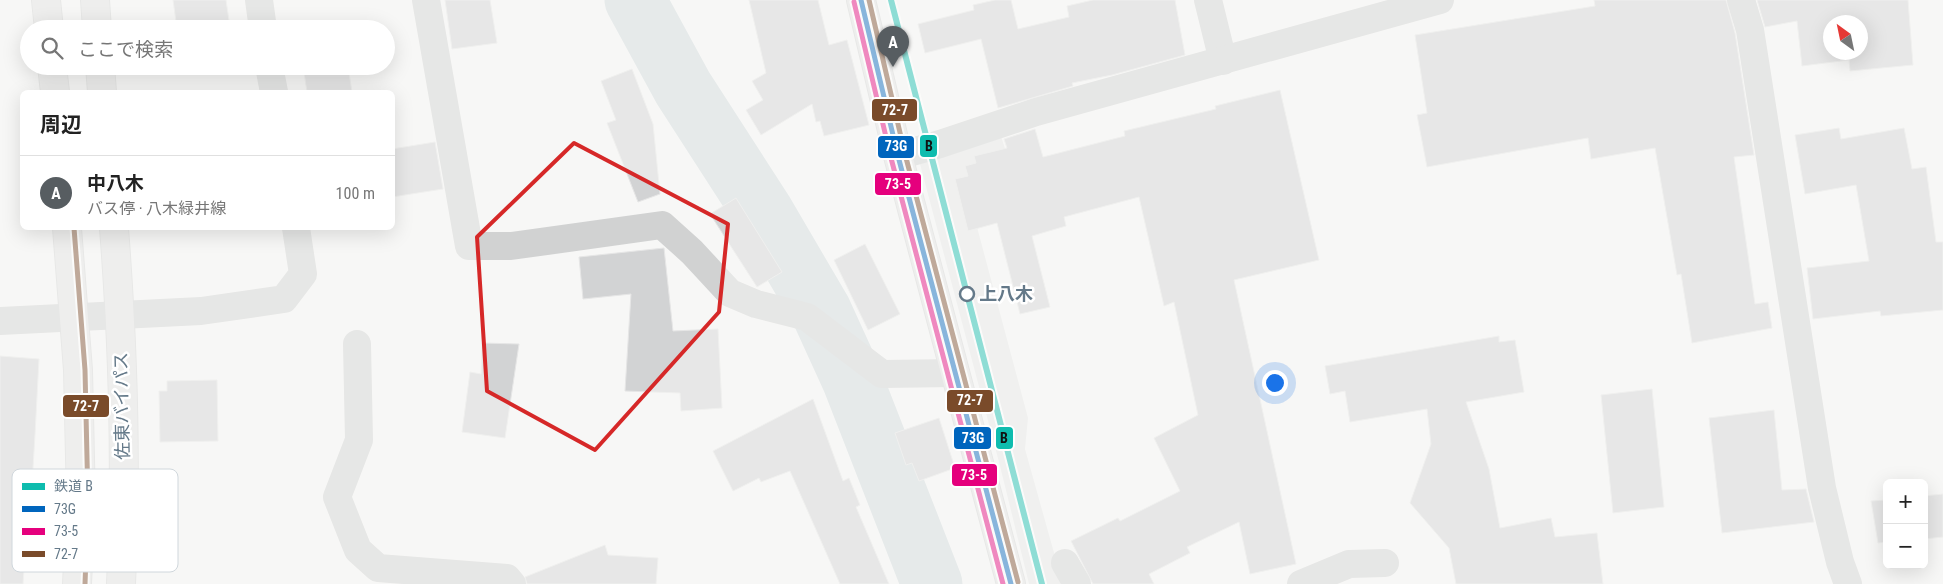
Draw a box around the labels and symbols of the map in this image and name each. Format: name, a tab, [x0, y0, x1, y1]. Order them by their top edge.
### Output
north arrow	[1823, 15, 1868, 60]
pin: A	[877, 26, 909, 67]
line badge: 72-7	[871, 98, 918, 122]
text: 72-7	[882, 102, 908, 118]
line badge: B	[919, 134, 938, 158]
line badge: 73G	[877, 135, 915, 159]
text: 73G	[885, 138, 907, 154]
text: B	[925, 138, 933, 154]
line badge: 73-5	[874, 172, 922, 196]
text: 73-5	[885, 176, 911, 192]
place label: 上八木	[979, 283, 1033, 304]
marker: 上八木	[959, 286, 975, 302]
street label: 佐東バイパス	[110, 352, 133, 460]
your location	[1262, 370, 1288, 396]
line badge: 72-7	[946, 389, 994, 413]
text: 72-7	[957, 392, 983, 408]
line badge: 72-7	[62, 394, 110, 418]
text: 72-7	[73, 398, 99, 414]
line badge: 73G	[953, 426, 992, 450]
line badge: B	[995, 426, 1014, 450]
text: 73G	[962, 430, 984, 446]
text: B	[1000, 430, 1008, 446]
line badge: 73-5	[951, 463, 998, 487]
text: 73-5	[961, 467, 987, 483]
legend	[12, 469, 178, 572]
text: 鉄道 B	[54, 478, 93, 494]
text: 73G	[54, 501, 76, 517]
text: 73-5	[54, 523, 78, 539]
text: 72-7	[54, 546, 78, 562]

